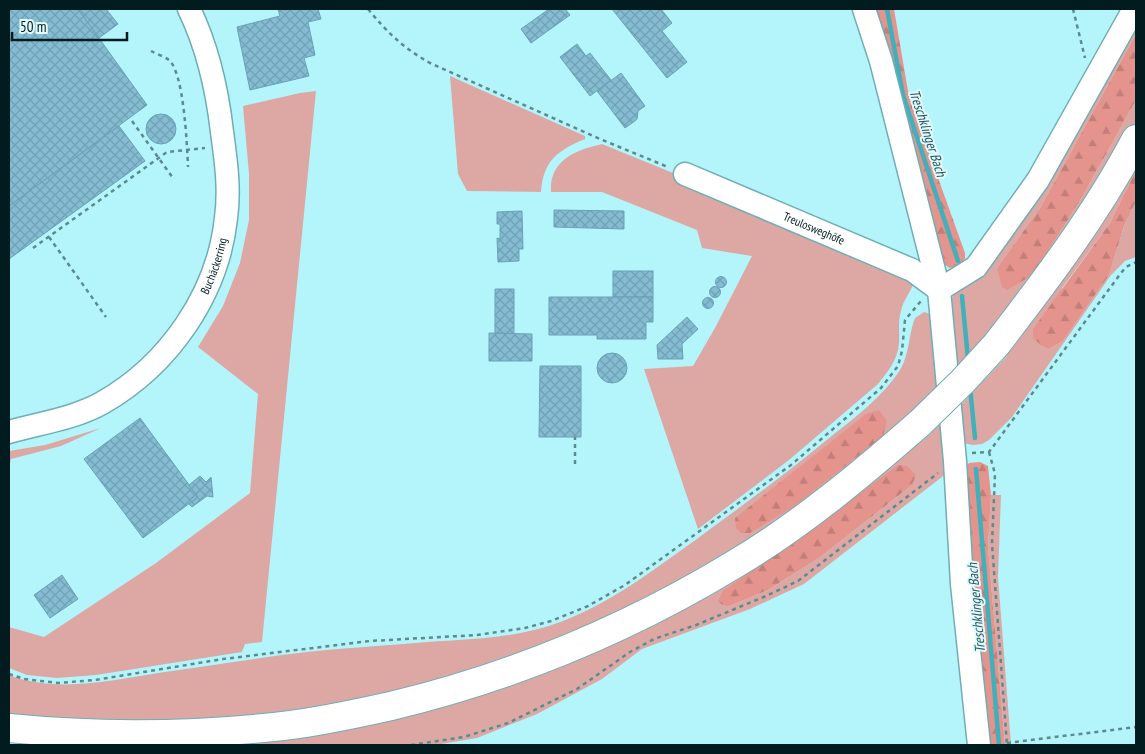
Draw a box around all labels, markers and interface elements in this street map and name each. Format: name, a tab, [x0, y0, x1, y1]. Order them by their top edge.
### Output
scale bar	[12, 10, 128, 42]
text: 50 m	[20, 17, 46, 36]
water label: Treschklinger Bach	[905, 87, 951, 180]
street label: Treulosweghöfe	[781, 208, 847, 248]
street label: Buchäckerring	[197, 236, 230, 296]
water label: Treschklinger Bach	[963, 561, 989, 654]

